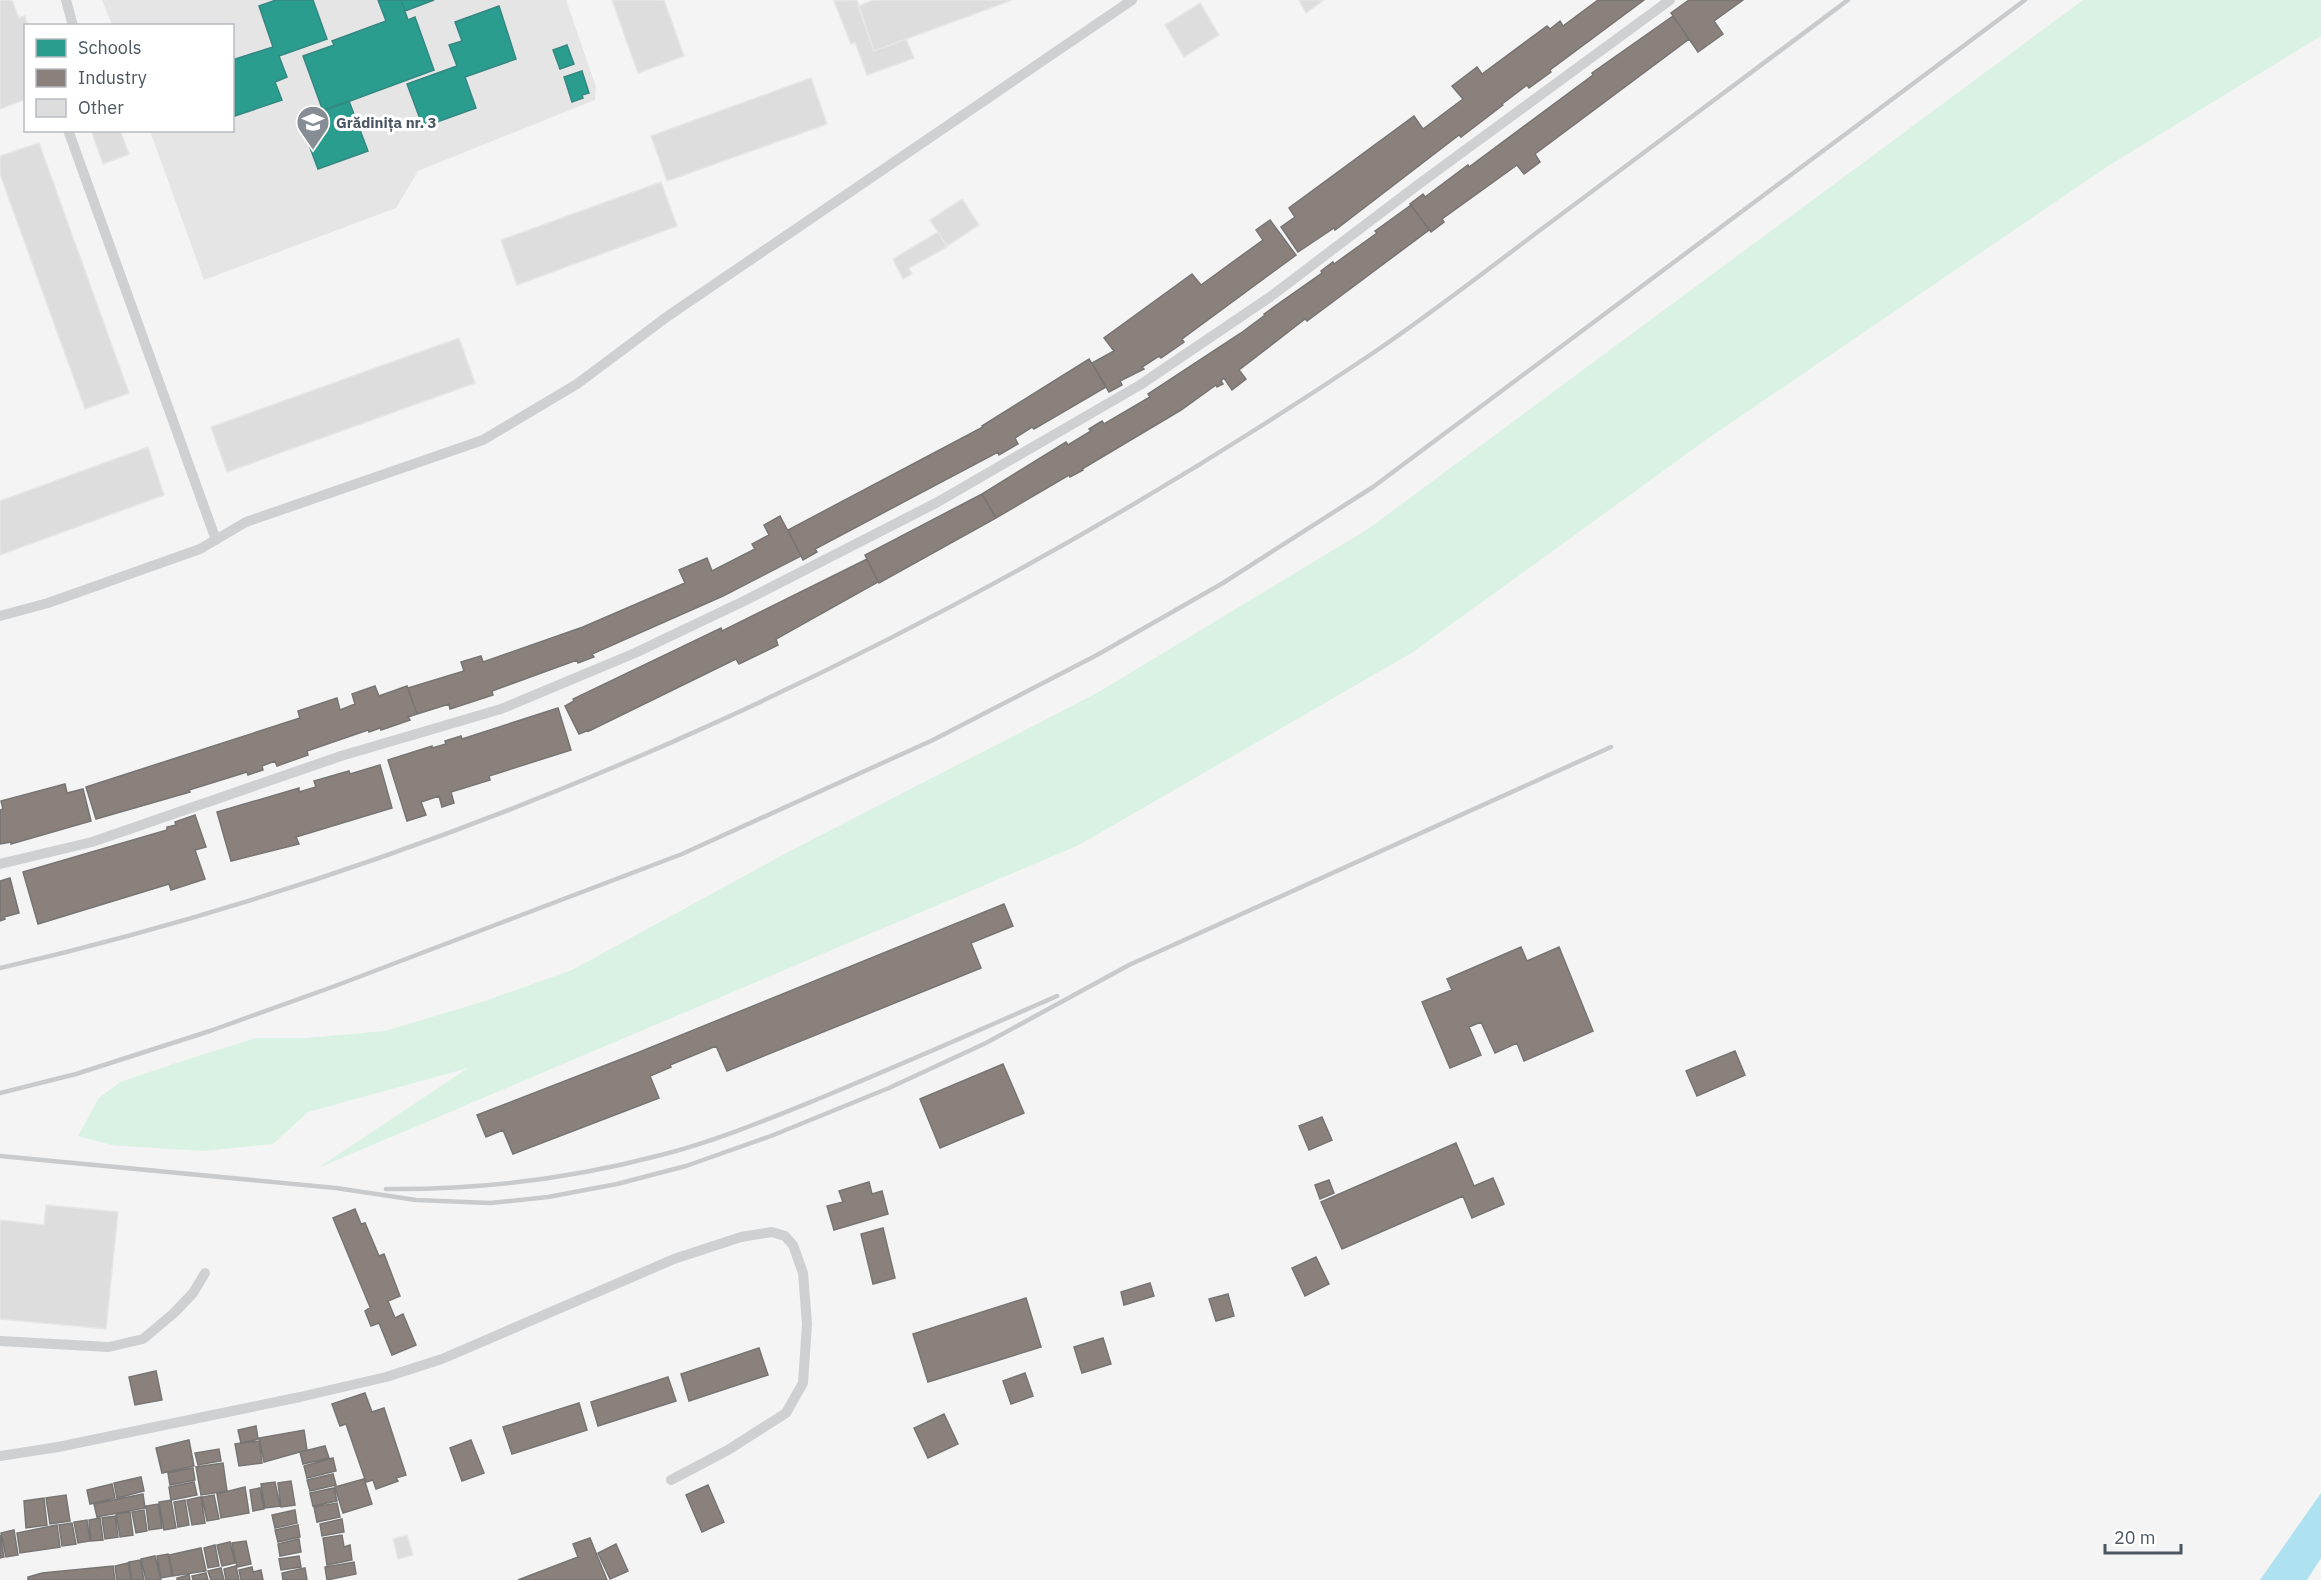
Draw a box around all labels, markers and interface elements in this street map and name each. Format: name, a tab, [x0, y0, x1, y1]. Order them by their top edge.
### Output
legend	[24, 24, 234, 132]
text: Schools	[78, 36, 142, 59]
text: Industry	[78, 66, 147, 89]
text: Other	[78, 96, 124, 119]
school or university icon: Grădinița nr. 3	[295, 104, 331, 151]
place label: Grădinița nr. 3	[336, 113, 437, 132]
scale bar	[2105, 1517, 2182, 1555]
text: 20 m	[2114, 1526, 2156, 1549]

